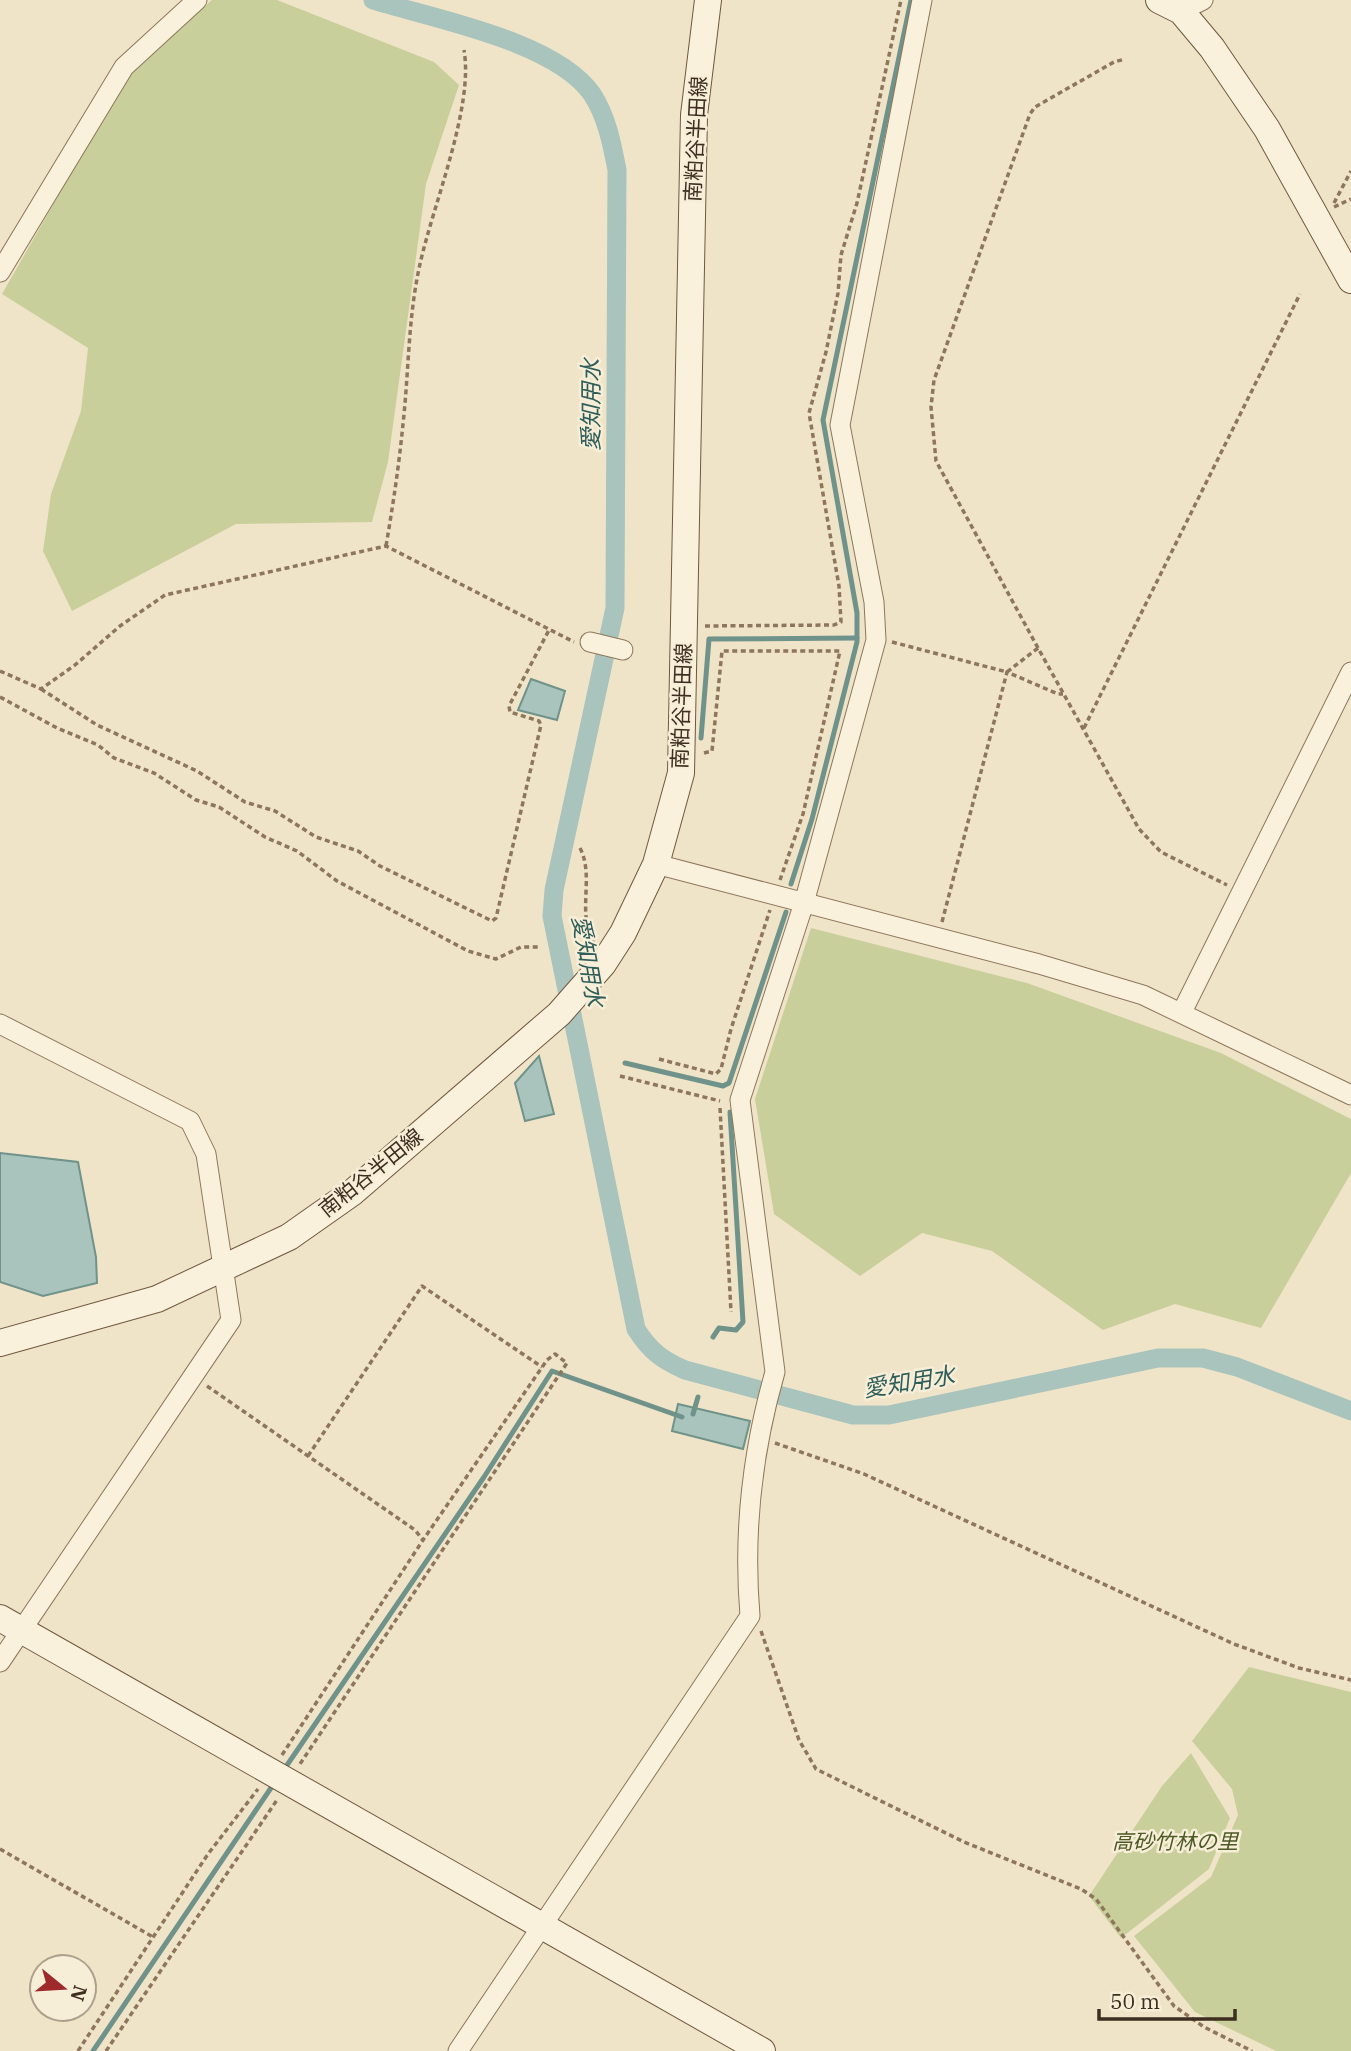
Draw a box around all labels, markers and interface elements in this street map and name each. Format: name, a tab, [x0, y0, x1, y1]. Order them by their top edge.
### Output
street label: 南粕谷半田線	[678, 75, 712, 203]
water label: 愛知用水	[575, 356, 605, 451]
street label: 南粕谷半田線	[665, 643, 697, 769]
water label: 愛知用水	[566, 913, 612, 1012]
street label: 南粕谷半田線	[313, 1122, 428, 1223]
water label: 愛知用水	[861, 1359, 960, 1403]
park label: 高砂竹林の里	[1112, 1827, 1240, 1855]
north arrow	[28, 1953, 98, 2023]
scale bar	[1099, 1978, 1236, 2022]
text: N	[65, 1982, 93, 2004]
text: 50 m	[1110, 1987, 1160, 2015]

